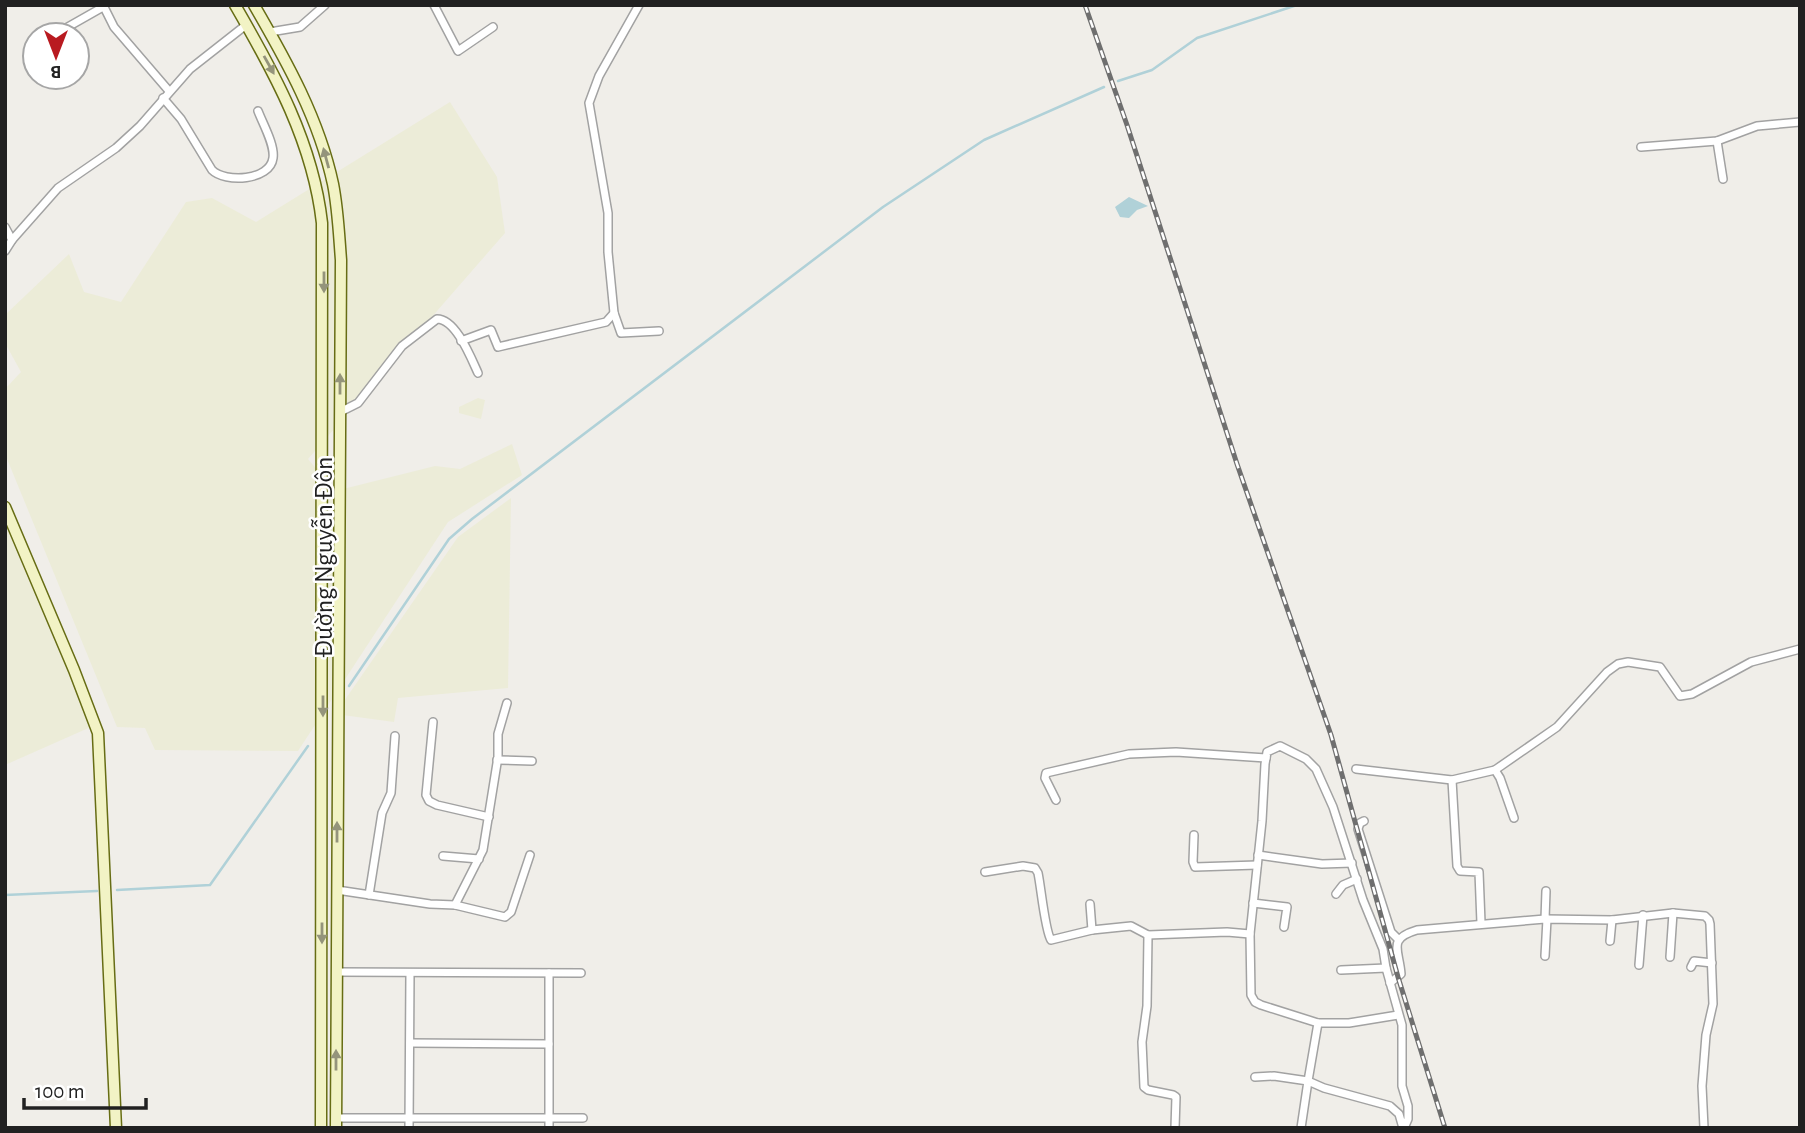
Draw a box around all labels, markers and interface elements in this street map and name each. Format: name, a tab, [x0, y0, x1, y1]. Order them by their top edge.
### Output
north arrow	[21, 21, 91, 91]
one-way arrow	[263, 55, 275, 74]
text: B	[50, 62, 62, 81]
one-way arrow	[320, 147, 331, 169]
one-way arrow	[318, 272, 329, 294]
one-way arrow	[334, 373, 346, 395]
street label: Đường Nguyễn Đôn	[310, 457, 337, 657]
one-way arrow	[317, 695, 329, 717]
one-way arrow	[331, 821, 343, 843]
one-way arrow	[316, 922, 328, 944]
one-way arrow	[330, 1048, 342, 1070]
scale bar	[24, 1066, 147, 1110]
text: 100 m	[35, 1081, 85, 1102]

